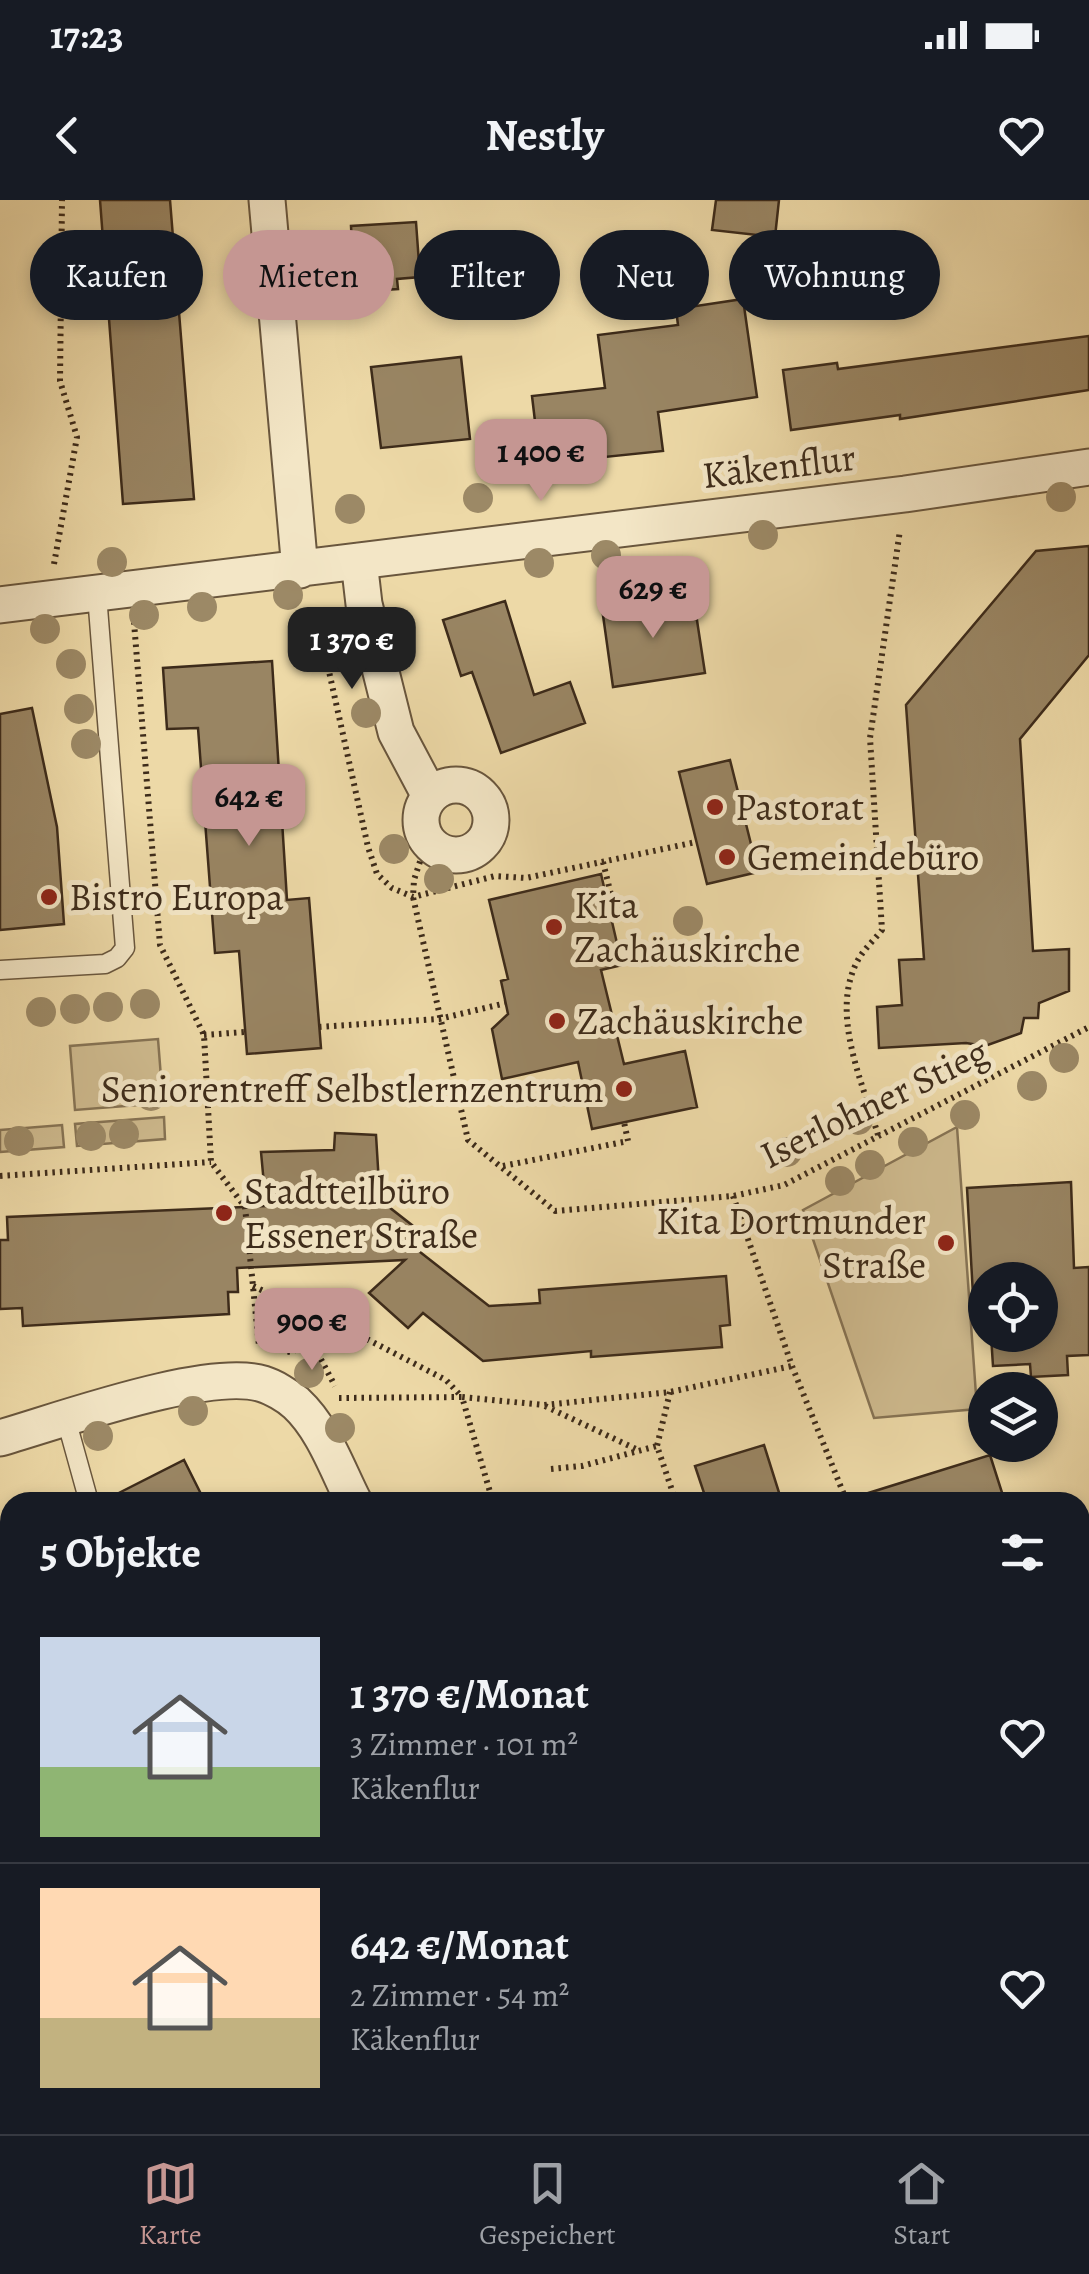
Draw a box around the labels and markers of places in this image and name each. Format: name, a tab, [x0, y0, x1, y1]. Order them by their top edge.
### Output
pin: 1 400 €	[449, 419, 633, 504]
pin: 629 €	[583, 556, 723, 641]
pin: 1 370 €	[260, 607, 444, 692]
pin: 642 €	[179, 764, 319, 849]
place label: Pastorat	[735, 781, 864, 833]
marker: Pastorat	[704, 796, 726, 818]
place label: Gemeindebüro	[747, 831, 979, 883]
marker: Gemeindebüro	[716, 846, 738, 868]
place label: Bistro Europa	[69, 871, 284, 923]
place label: Kita Zachäuskirche	[574, 879, 800, 975]
marker: Bistro Europa	[38, 886, 60, 908]
marker: Kita Zachäuskirche	[543, 916, 565, 938]
place label: Zachäuskirche	[577, 995, 803, 1047]
marker: Zachäuskirche	[546, 1010, 568, 1032]
place label: Seniorentreff Selbstlernzentrum	[101, 1063, 604, 1115]
marker: Seniorentreff Selbstlernzentrum	[613, 1078, 635, 1100]
place label: Stadtteilbüro Essener Straße	[244, 1165, 478, 1261]
place label: Kita Dortmunder Straße	[656, 1195, 926, 1291]
marker: Stadtteilbüro Essener Straße	[213, 1202, 235, 1224]
marker: Kita Dortmunder Straße	[935, 1232, 957, 1254]
pin: 900 €	[242, 1288, 382, 1373]

